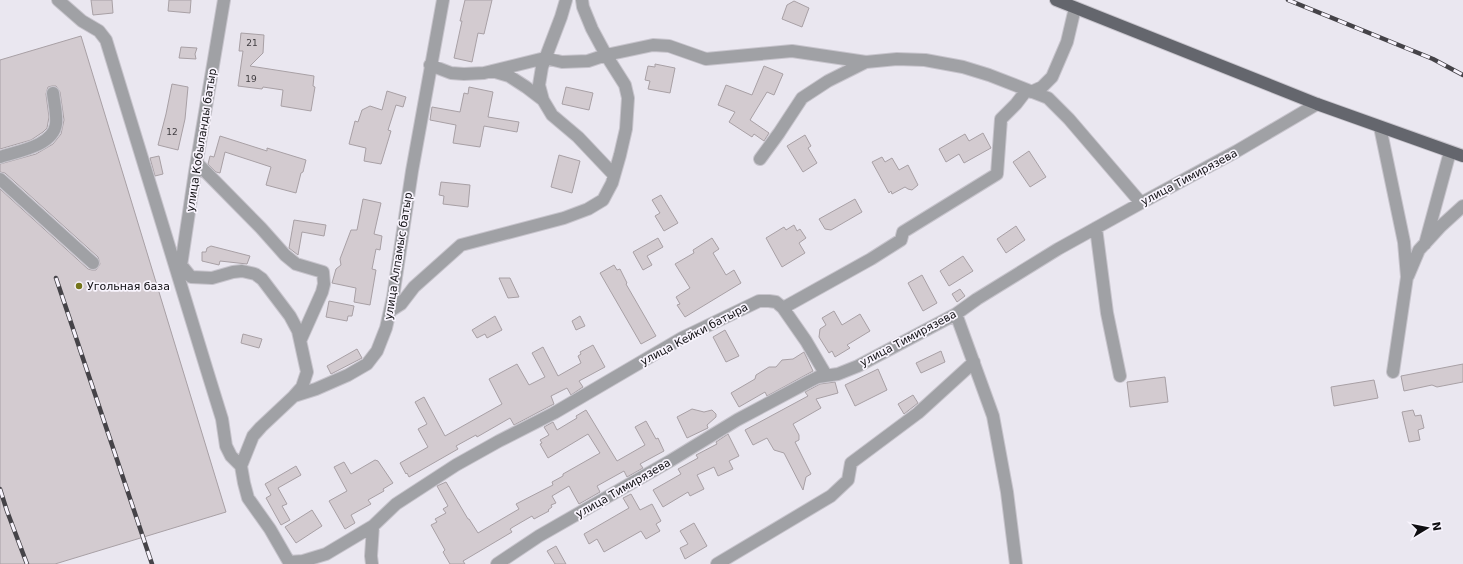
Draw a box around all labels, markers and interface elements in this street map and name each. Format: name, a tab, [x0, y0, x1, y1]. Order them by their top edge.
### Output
house number: 21	[246, 38, 258, 48]
street label: улица Кобыланды батыр	[184, 68, 219, 213]
house number: 19	[245, 74, 257, 84]
house number: 12	[166, 127, 178, 137]
street label: улица Тимирязева	[1139, 147, 1240, 208]
street label: улица Алпамыс батыр	[382, 191, 415, 321]
place label: Угольная база	[87, 280, 170, 293]
marker: Угольная база	[74, 281, 84, 291]
street label: улица Кейки батыра	[638, 301, 750, 368]
street label: улица Тимирязева	[858, 308, 959, 369]
street label: улица Тимирязева	[574, 456, 673, 521]
north arrow	[1407, 508, 1447, 548]
text: N	[1429, 521, 1444, 532]

